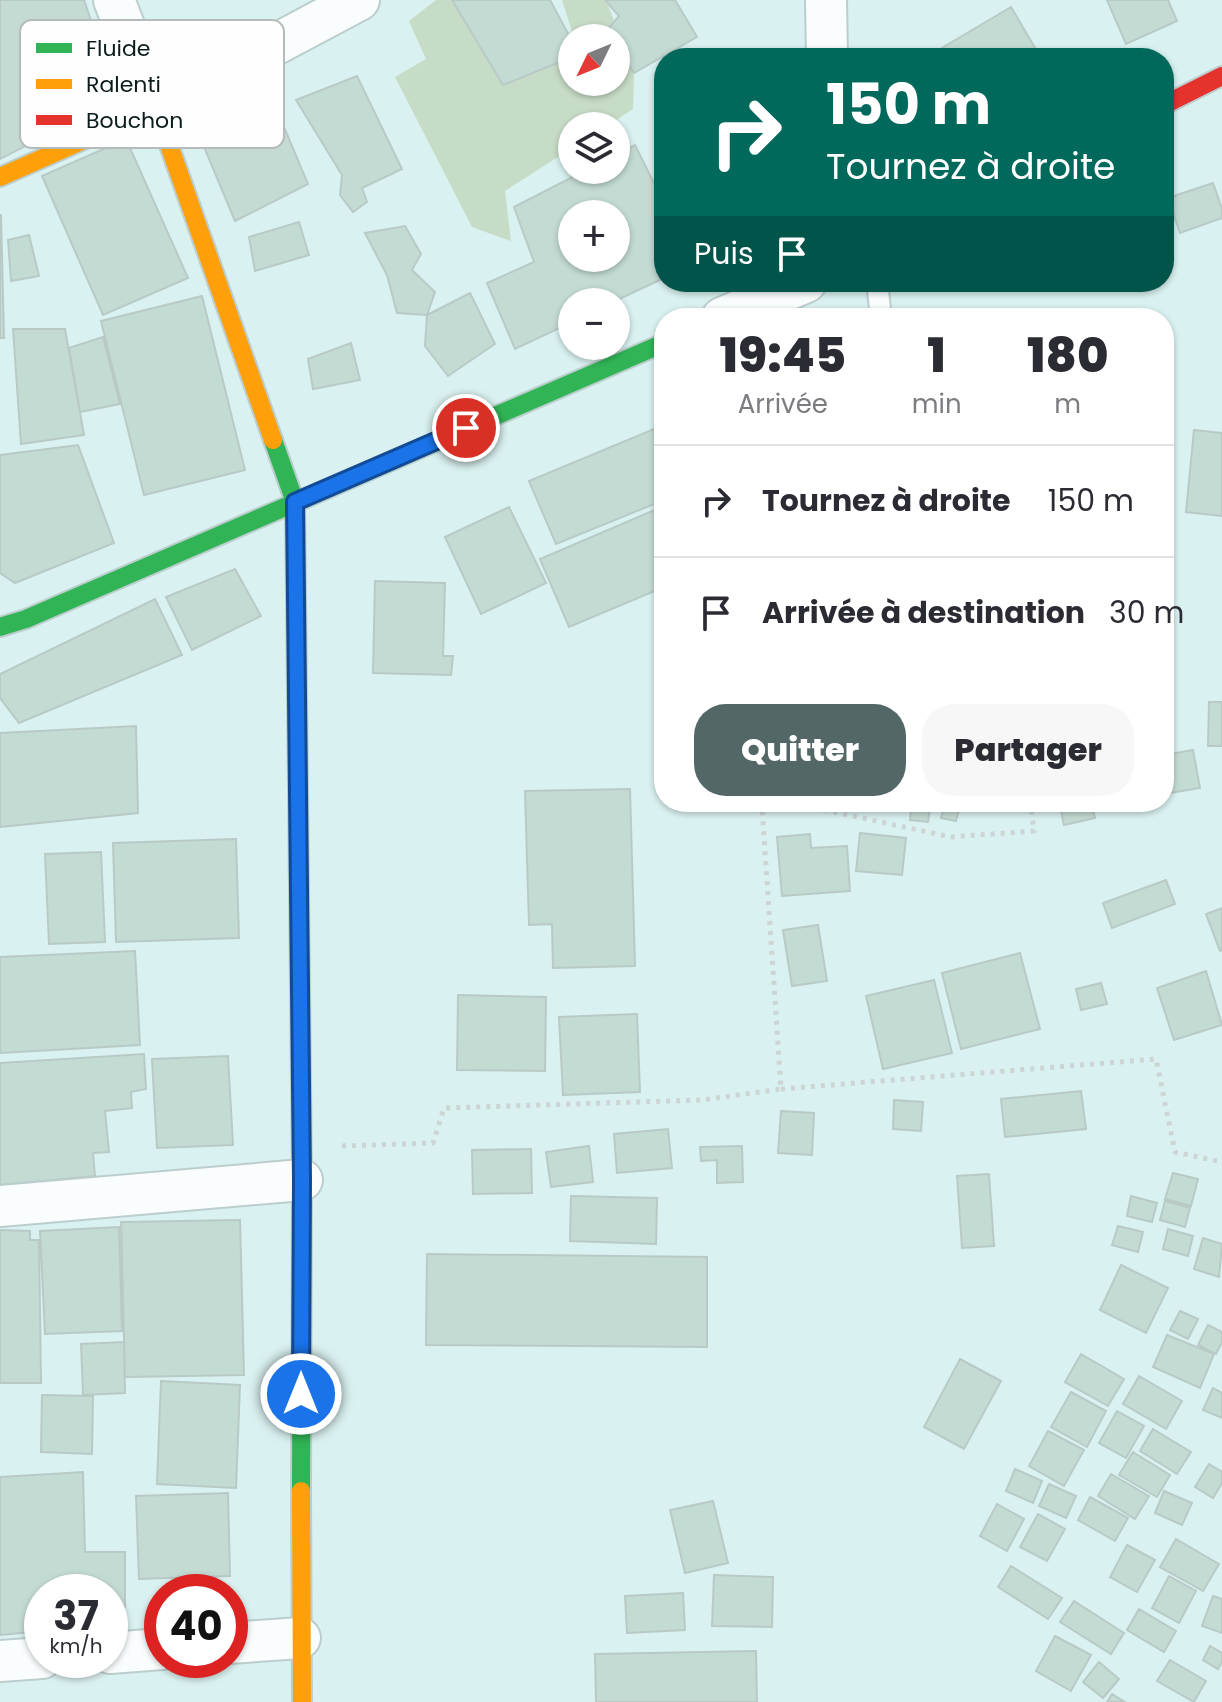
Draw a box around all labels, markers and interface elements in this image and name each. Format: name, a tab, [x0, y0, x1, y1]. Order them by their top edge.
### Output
legend	[20, 20, 284, 148]
north arrow	[558, 24, 630, 96]
map controls	[558, 24, 630, 360]
text: Fluide	[86, 33, 151, 64]
text: 150 m	[826, 65, 991, 144]
text: Ralenti	[86, 69, 161, 100]
icon: right	[694, 80, 798, 184]
text: Bouchon	[86, 105, 183, 136]
button: layers	[558, 112, 630, 184]
text: Tournez à droite	[826, 141, 1115, 192]
button: +	[558, 200, 630, 272]
text: Puis	[694, 232, 754, 275]
icon: arrive	[770, 232, 814, 276]
button: −	[558, 288, 630, 360]
text: 19:45	[719, 322, 846, 389]
text: 1	[927, 322, 946, 389]
text: 180	[1027, 322, 1108, 389]
text: Arrivée	[738, 386, 828, 422]
text: min	[912, 386, 962, 422]
text: m	[1054, 386, 1081, 422]
pin	[432, 394, 500, 462]
icon: arrive	[444, 406, 488, 450]
icon: right	[694, 479, 738, 523]
text: Tournez à droite	[762, 479, 1010, 522]
text: 150 m	[1048, 479, 1134, 522]
icon: arrive	[694, 591, 738, 635]
text: Arrivée à destination	[762, 591, 1085, 634]
text: 30 m	[1109, 591, 1184, 634]
button: Quitter	[694, 704, 906, 796]
button: Partager	[922, 704, 1134, 796]
position arrow	[259, 1352, 343, 1436]
speed limit sign: 40	[144, 1574, 248, 1678]
text: 37	[53, 1588, 99, 1644]
text: km/h	[49, 1632, 103, 1660]

